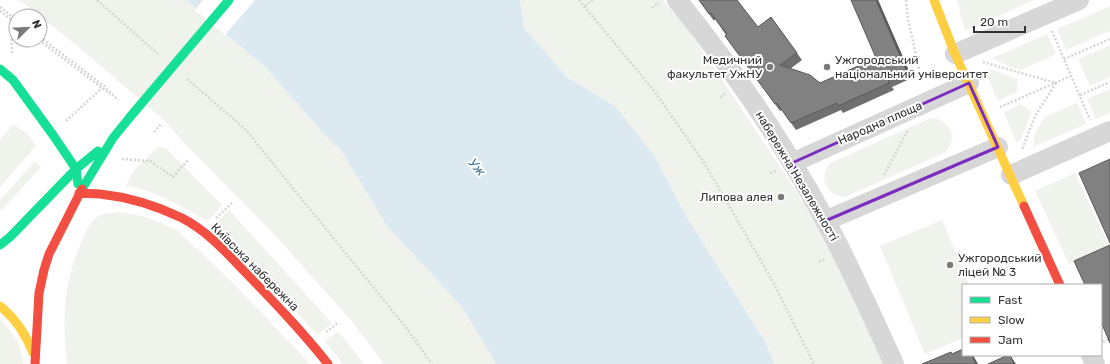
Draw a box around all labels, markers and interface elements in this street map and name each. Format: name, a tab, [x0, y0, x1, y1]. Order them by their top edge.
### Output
north arrow	[8, 8, 48, 48]
scale bar	[974, 8, 1025, 34]
text: 20 m	[980, 15, 1008, 29]
text: N	[29, 18, 44, 30]
place label: Медичний факультет УжНУ	[667, 53, 763, 81]
place label: Ужгородський національний університет	[835, 53, 988, 81]
marker: Медичний факультет УжНУ	[765, 62, 775, 72]
marker: Ужгородський національний університет	[822, 62, 832, 72]
street label: Народна площа	[836, 98, 924, 148]
street label: набережна Незалежності	[753, 108, 841, 244]
water label: Уж	[465, 155, 489, 179]
place label: Липова алея	[700, 190, 773, 204]
marker: Липова алея	[776, 192, 786, 202]
street label: Київська набережна	[208, 220, 302, 314]
place label: Ужгородський ліцей № 3	[958, 251, 1042, 279]
marker: Ужгородський ліцей № 3	[945, 260, 955, 270]
legend	[962, 284, 1102, 356]
text: Fast	[998, 293, 1022, 307]
text: Slow	[998, 313, 1025, 327]
text: Jam	[998, 333, 1023, 347]

